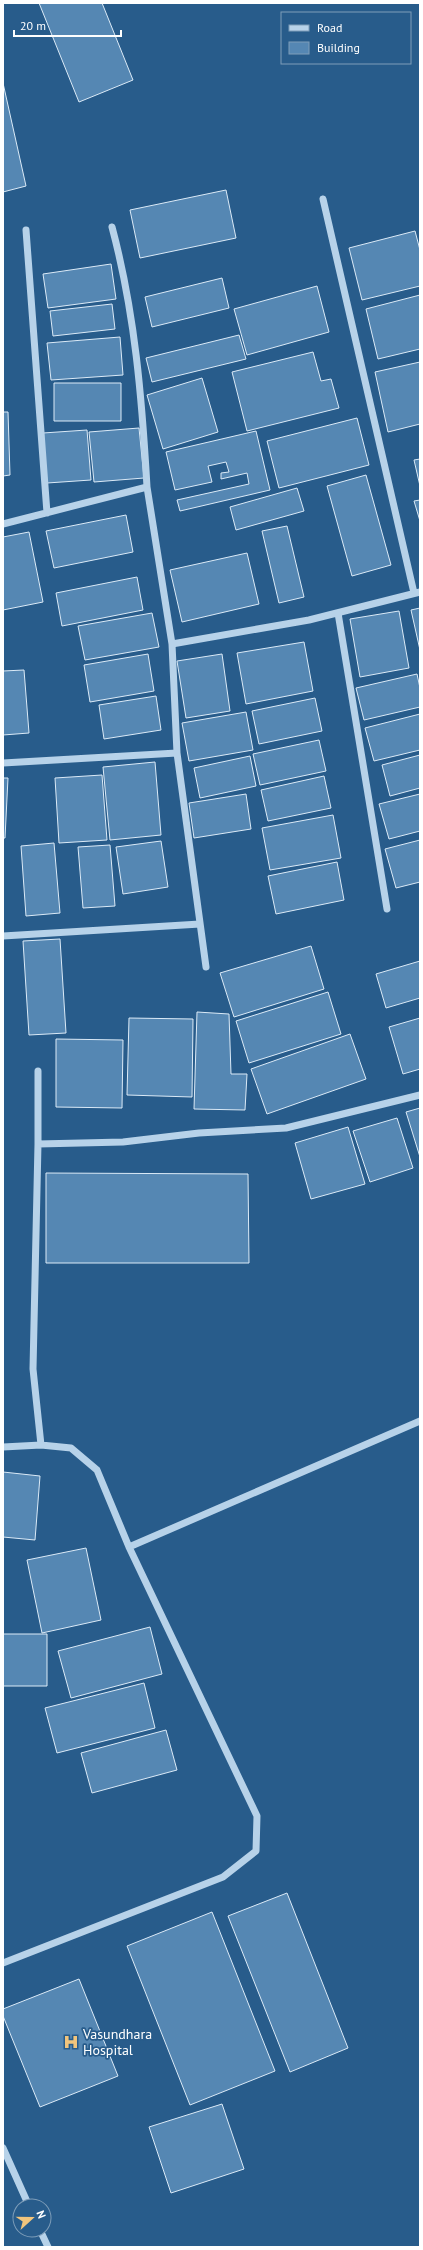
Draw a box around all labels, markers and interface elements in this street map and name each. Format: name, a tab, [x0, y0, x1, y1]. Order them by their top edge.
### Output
scale bar	[14, 12, 121, 38]
legend	[281, 12, 411, 64]
text: 20 m	[20, 18, 46, 33]
text: Road	[317, 20, 342, 35]
text: Building	[317, 40, 360, 55]
place label: Vasundhara Hospital	[82, 2025, 152, 2059]
hospital icon: Vasundhara Hospital	[62, 2033, 80, 2051]
north arrow	[12, 2198, 52, 2238]
text: N	[34, 2209, 49, 2220]

